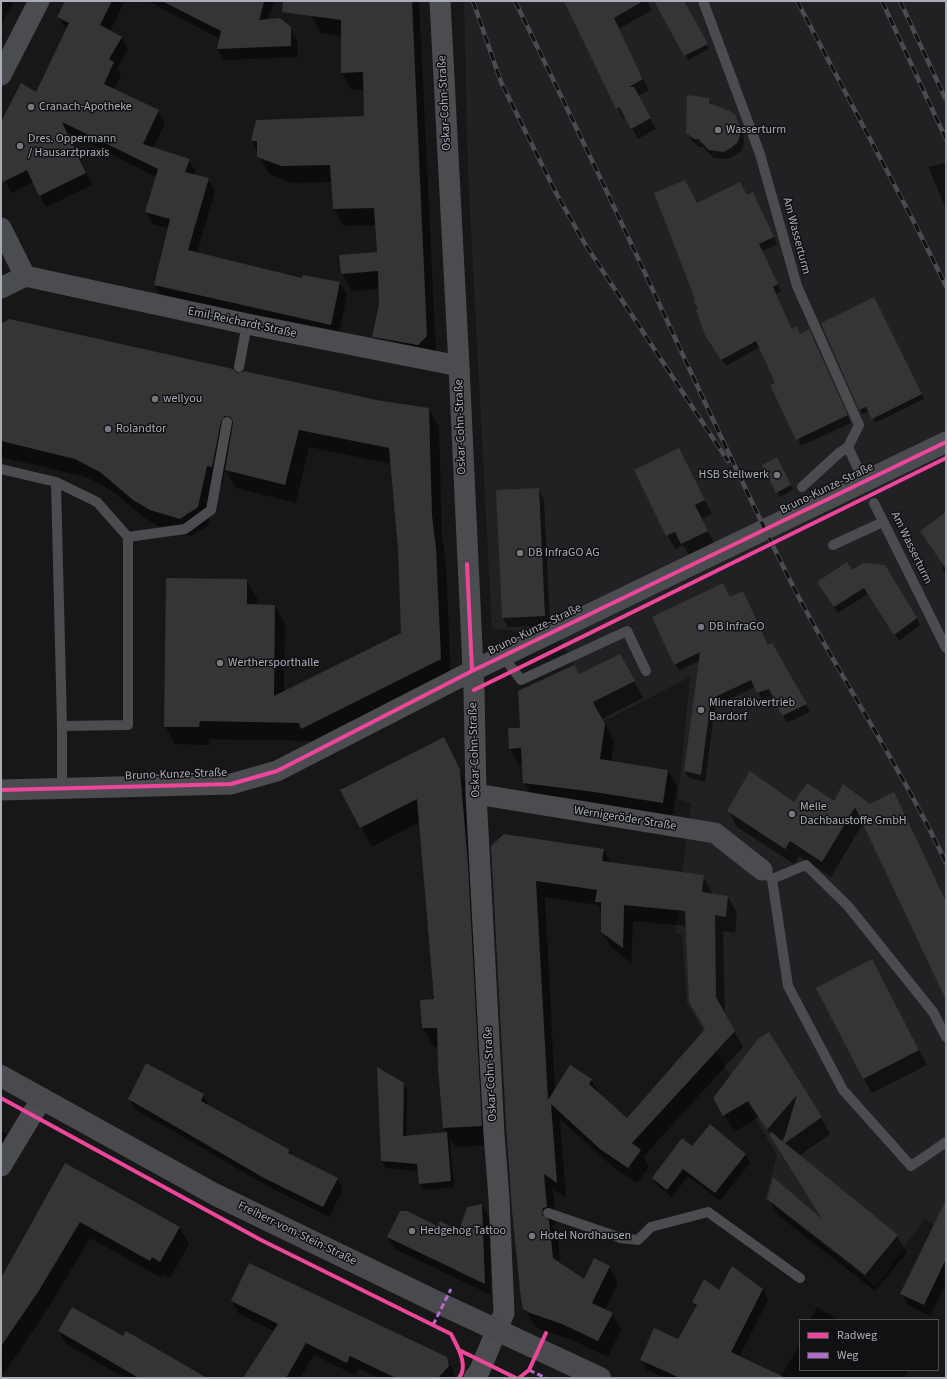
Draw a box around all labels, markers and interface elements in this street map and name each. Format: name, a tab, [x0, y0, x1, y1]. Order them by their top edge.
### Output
street label: Oskar-Cohn-Straße	[435, 55, 455, 151]
place label: Cranach-Apotheke	[39, 100, 132, 114]
marker: Cranach-Apotheke	[26, 102, 36, 112]
place label: Wasserturm	[726, 123, 786, 137]
marker: Wasserturm	[713, 125, 723, 135]
place label: Dres. Oppermann / Hausarztpraxis	[28, 132, 116, 160]
marker: Dres. Oppermann / Hausarztpraxis	[15, 141, 25, 151]
street label: Am Wasserturm	[779, 196, 813, 276]
street label: Emil-Reichardt-Straße	[186, 304, 298, 342]
street label: Oskar-Cohn-Straße	[452, 379, 470, 475]
place label: wellyou	[163, 392, 202, 406]
marker: wellyou	[150, 394, 160, 404]
place label: Rolandtor	[116, 422, 166, 436]
marker: Rolandtor	[103, 424, 113, 434]
street label: Bruno-Kunze-Straße	[778, 460, 876, 518]
place label: HSB Stellwerk	[699, 468, 769, 482]
marker: HSB Stellwerk	[772, 470, 782, 480]
street label: Am Wasserturm	[887, 509, 935, 587]
place label: DB InfraGO AG	[528, 546, 600, 560]
marker: DB InfraGO AG	[515, 548, 525, 558]
street label: Bruno-Kunze-Straße	[486, 601, 584, 659]
place label: DB InfraGO	[709, 620, 764, 634]
marker: DB InfraGO	[696, 622, 706, 632]
place label: Werthersporthalle	[228, 656, 319, 670]
marker: Werthersporthalle	[215, 658, 225, 668]
place label: Mineralölvertrieb Bardorf	[709, 696, 795, 724]
street label: Oskar-Cohn-Straße	[466, 702, 484, 798]
marker: Mineralölvertrieb Bardorf	[696, 705, 706, 715]
street label: Bruno-Kunze-Straße	[125, 766, 227, 784]
place label: Melle Dachbaustoffe GmbH	[800, 800, 907, 828]
street label: Wernigeröder Straße	[573, 804, 677, 834]
marker: Melle Dachbaustoffe GmbH	[787, 809, 797, 819]
street label: Oskar-Cohn-Straße	[481, 1026, 501, 1122]
street label: Freiherr-vom-Stein-Straße	[235, 1199, 359, 1269]
place label: Hedgehog Tattoo	[420, 1224, 506, 1238]
marker: Hedgehog Tattoo	[407, 1226, 417, 1236]
place label: Hotel Nordhausen	[540, 1229, 631, 1243]
marker: Hotel Nordhausen	[527, 1231, 537, 1241]
legend	[799, 1319, 939, 1371]
text: Radweg	[837, 1327, 877, 1344]
text: Weg	[837, 1347, 858, 1364]

